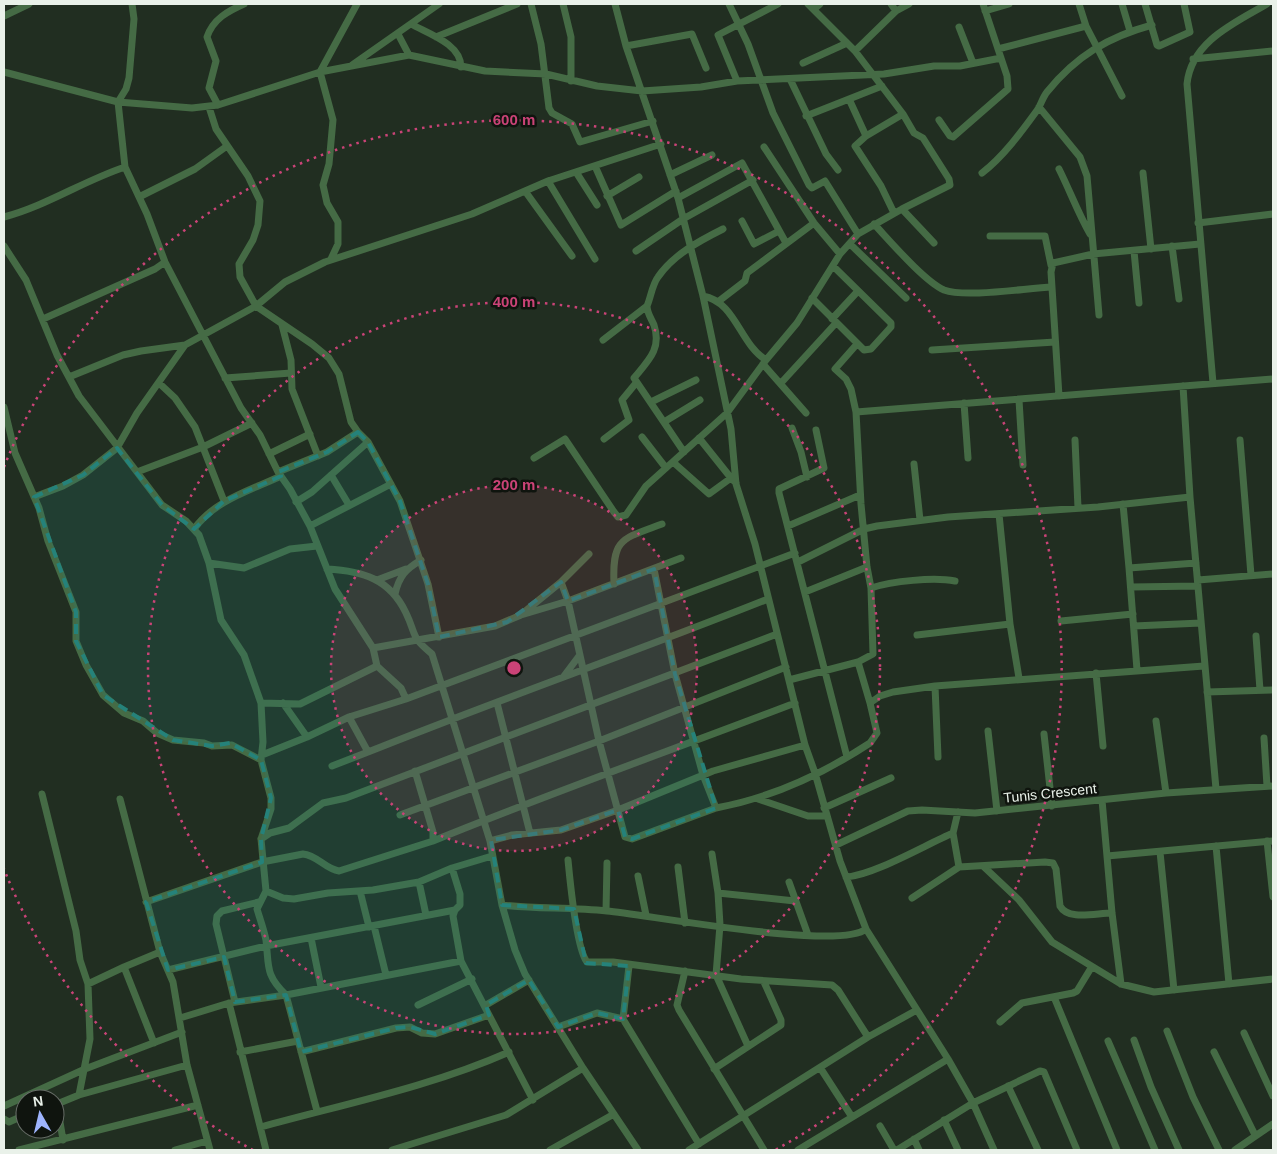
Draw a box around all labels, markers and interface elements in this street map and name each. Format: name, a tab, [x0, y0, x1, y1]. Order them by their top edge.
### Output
text: 600 m	[493, 111, 535, 128]
text: 400 m	[493, 293, 535, 310]
text: 200 m	[493, 476, 535, 493]
centre of rings	[505, 659, 523, 677]
street label: Tunis Crescent	[1003, 780, 1098, 806]
north arrow	[15, 1089, 65, 1139]
text: N	[32, 1092, 44, 1110]

